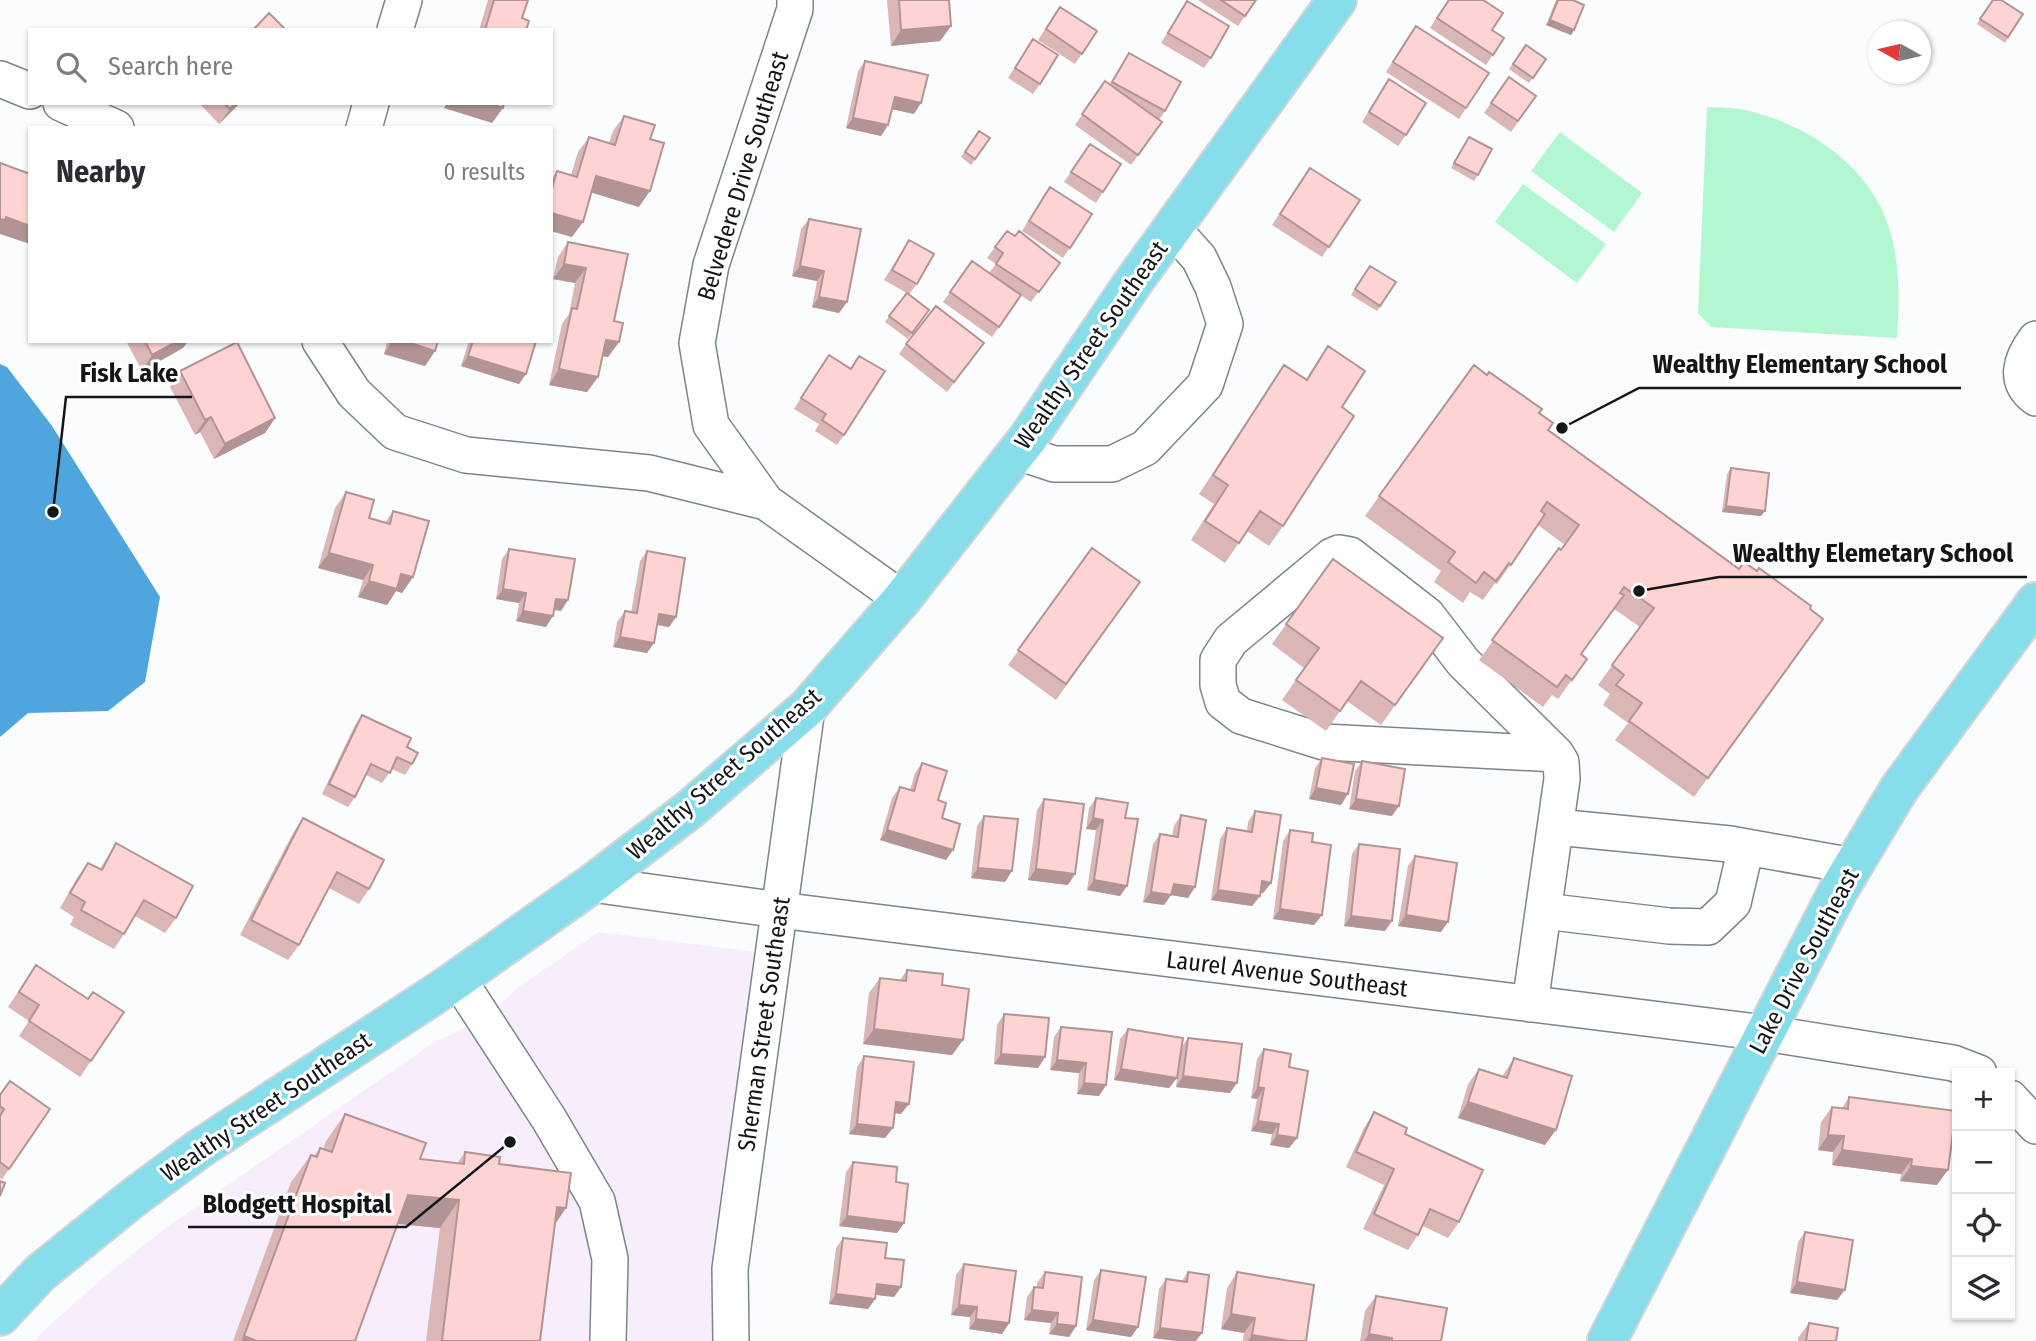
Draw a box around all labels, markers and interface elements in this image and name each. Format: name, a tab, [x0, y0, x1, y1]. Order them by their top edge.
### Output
north arrow	[1868, 21, 1931, 84]
search box	[28, 28, 553, 105]
icon: search	[52, 48, 90, 86]
street label: Belvedere Drive Southeast	[692, 48, 794, 304]
text: Search here	[108, 51, 233, 82]
text: Nearby	[56, 154, 145, 190]
text: 0 results	[444, 158, 525, 186]
street label: Wealthy Street Southeast	[1009, 235, 1174, 454]
callout: Wealthy Elementary School	[1639, 341, 1961, 388]
text: Wealthy Elementary School	[1653, 349, 1948, 380]
callout: Fisk Lake	[66, 350, 192, 397]
text: Fisk Lake	[80, 358, 178, 389]
callout: Wealthy Elemetary School	[1719, 530, 2027, 577]
text: Wealthy Elemetary School	[1733, 538, 2014, 569]
street label: Wealthy Street Southeast	[621, 682, 827, 866]
street label: Lake Drive Southeast	[1743, 863, 1865, 1059]
street label: Sherman Street Southeast	[732, 895, 796, 1153]
street label: Laurel Avenue Southeast	[1165, 945, 1409, 1003]
street label: Wealthy Street Southeast	[156, 1026, 377, 1188]
map controls	[1952, 1068, 2015, 1320]
button: +	[1952, 1068, 2015, 1131]
button: −	[1952, 1131, 2015, 1194]
callout: Blodgett Hospital	[188, 1180, 406, 1227]
text: Blodgett Hospital	[202, 1189, 393, 1220]
button: locate	[1952, 1194, 2015, 1257]
button: layers	[1952, 1257, 2015, 1320]

